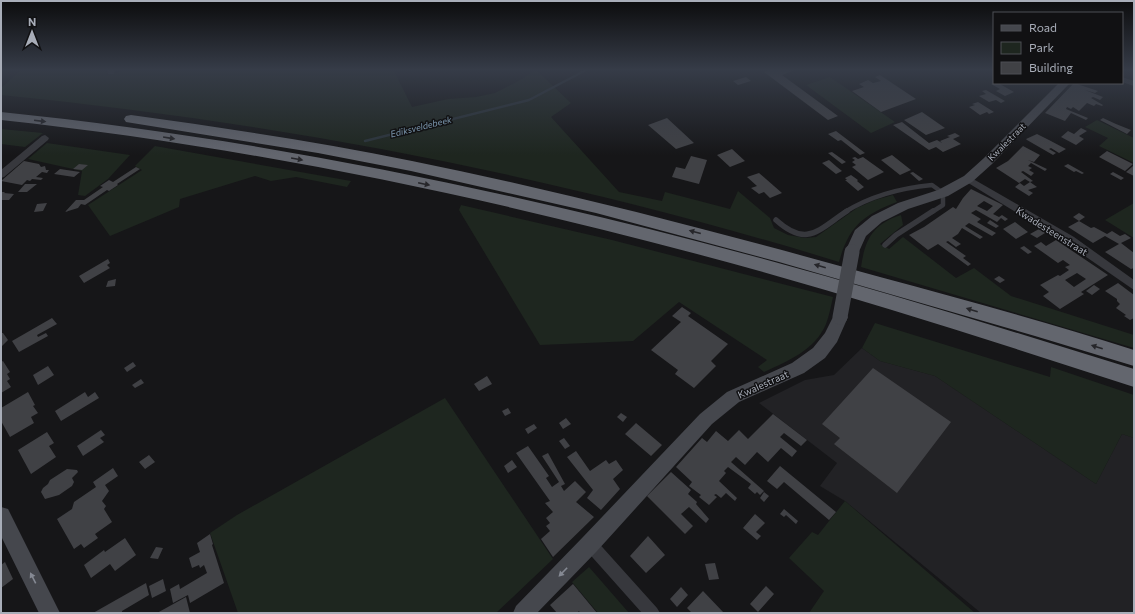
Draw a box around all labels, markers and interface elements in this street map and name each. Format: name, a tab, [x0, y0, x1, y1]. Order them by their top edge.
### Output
north arrow	[12, 12, 52, 52]
legend	[993, 12, 1123, 84]
text: N	[28, 15, 36, 28]
text: Road	[1029, 20, 1057, 34]
text: Park	[1029, 40, 1055, 54]
text: Building	[1029, 60, 1073, 74]
water label: Ediksveldebeek	[389, 113, 454, 139]
one-way arrow	[34, 118, 46, 124]
street label: Kwalestraat	[985, 120, 1028, 163]
one-way arrow	[162, 135, 175, 141]
one-way arrow	[291, 157, 303, 163]
one-way arrow	[418, 181, 431, 187]
street label: Kwadesteenstraat	[1014, 204, 1090, 258]
one-way arrow	[689, 229, 701, 235]
one-way arrow	[814, 263, 826, 269]
one-way arrow	[966, 307, 978, 313]
one-way arrow	[1090, 344, 1102, 350]
street label: Kwalestraat	[736, 367, 790, 401]
one-way arrow	[558, 567, 568, 577]
one-way arrow	[30, 572, 36, 584]

